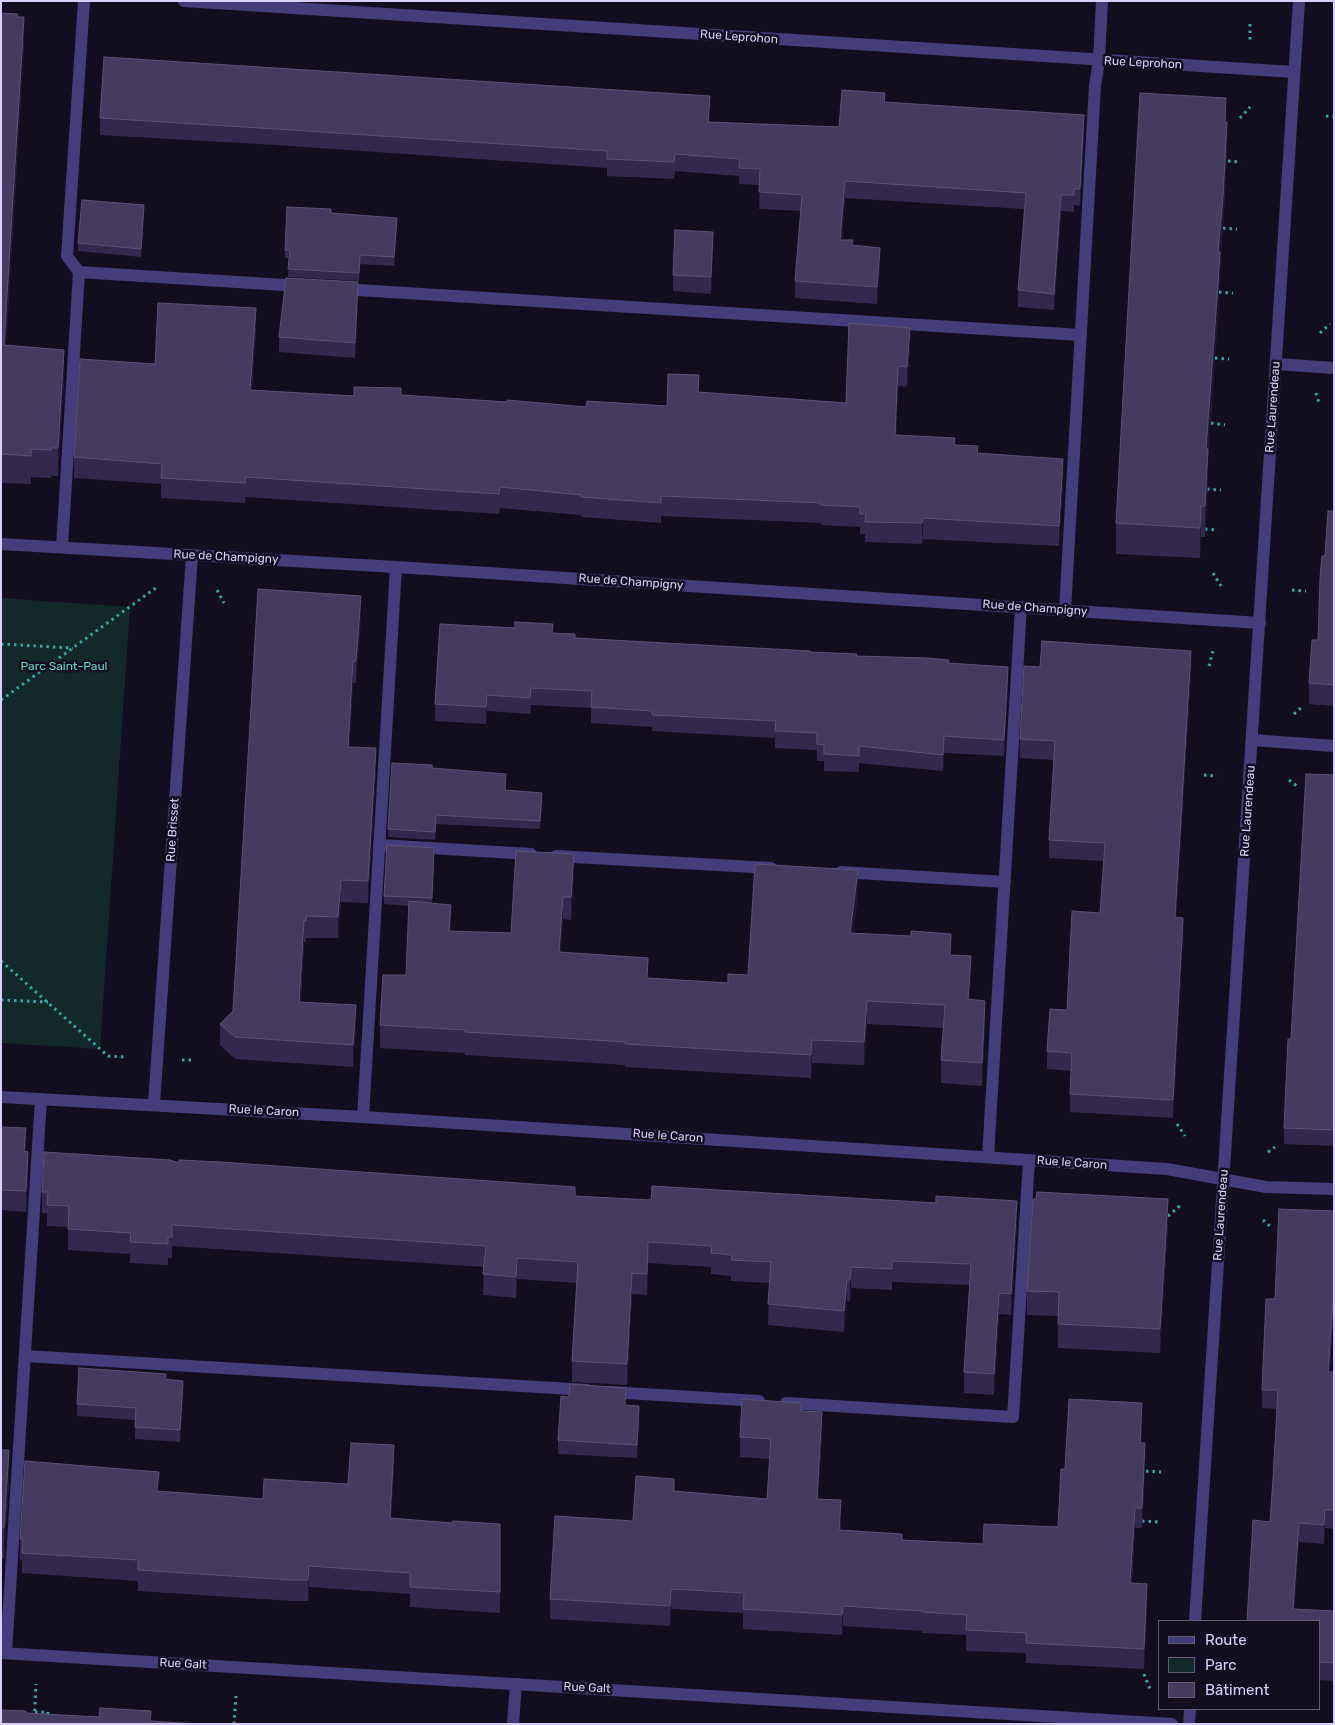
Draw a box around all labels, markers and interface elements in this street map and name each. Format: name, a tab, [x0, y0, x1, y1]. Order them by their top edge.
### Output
street label: Rue Leprohon	[700, 27, 778, 47]
street label: Rue Leprohon	[1104, 54, 1182, 72]
street label: Rue Laurendeau	[1263, 361, 1283, 453]
street label: Rue de Champigny	[173, 547, 279, 567]
street label: Rue de Champigny	[578, 571, 684, 593]
street label: Rue de Champigny	[982, 597, 1088, 619]
park label: Parc Saint-Paul	[20, 660, 108, 674]
street label: Rue Laurendeau	[1238, 765, 1258, 857]
street label: Rue Brisset	[164, 798, 182, 862]
street label: Rue le Caron	[228, 1102, 300, 1120]
street label: Rue le Caron	[632, 1126, 704, 1146]
street label: Rue le Caron	[1036, 1153, 1108, 1173]
street label: Rue Laurendeau	[1211, 1169, 1231, 1261]
legend	[1158, 1620, 1320, 1710]
text: Route	[1205, 1631, 1247, 1649]
street label: Rue Galt	[159, 1656, 207, 1672]
text: Parc	[1205, 1656, 1237, 1674]
street label: Rue Galt	[563, 1680, 611, 1696]
text: Bâtiment	[1205, 1681, 1269, 1699]

